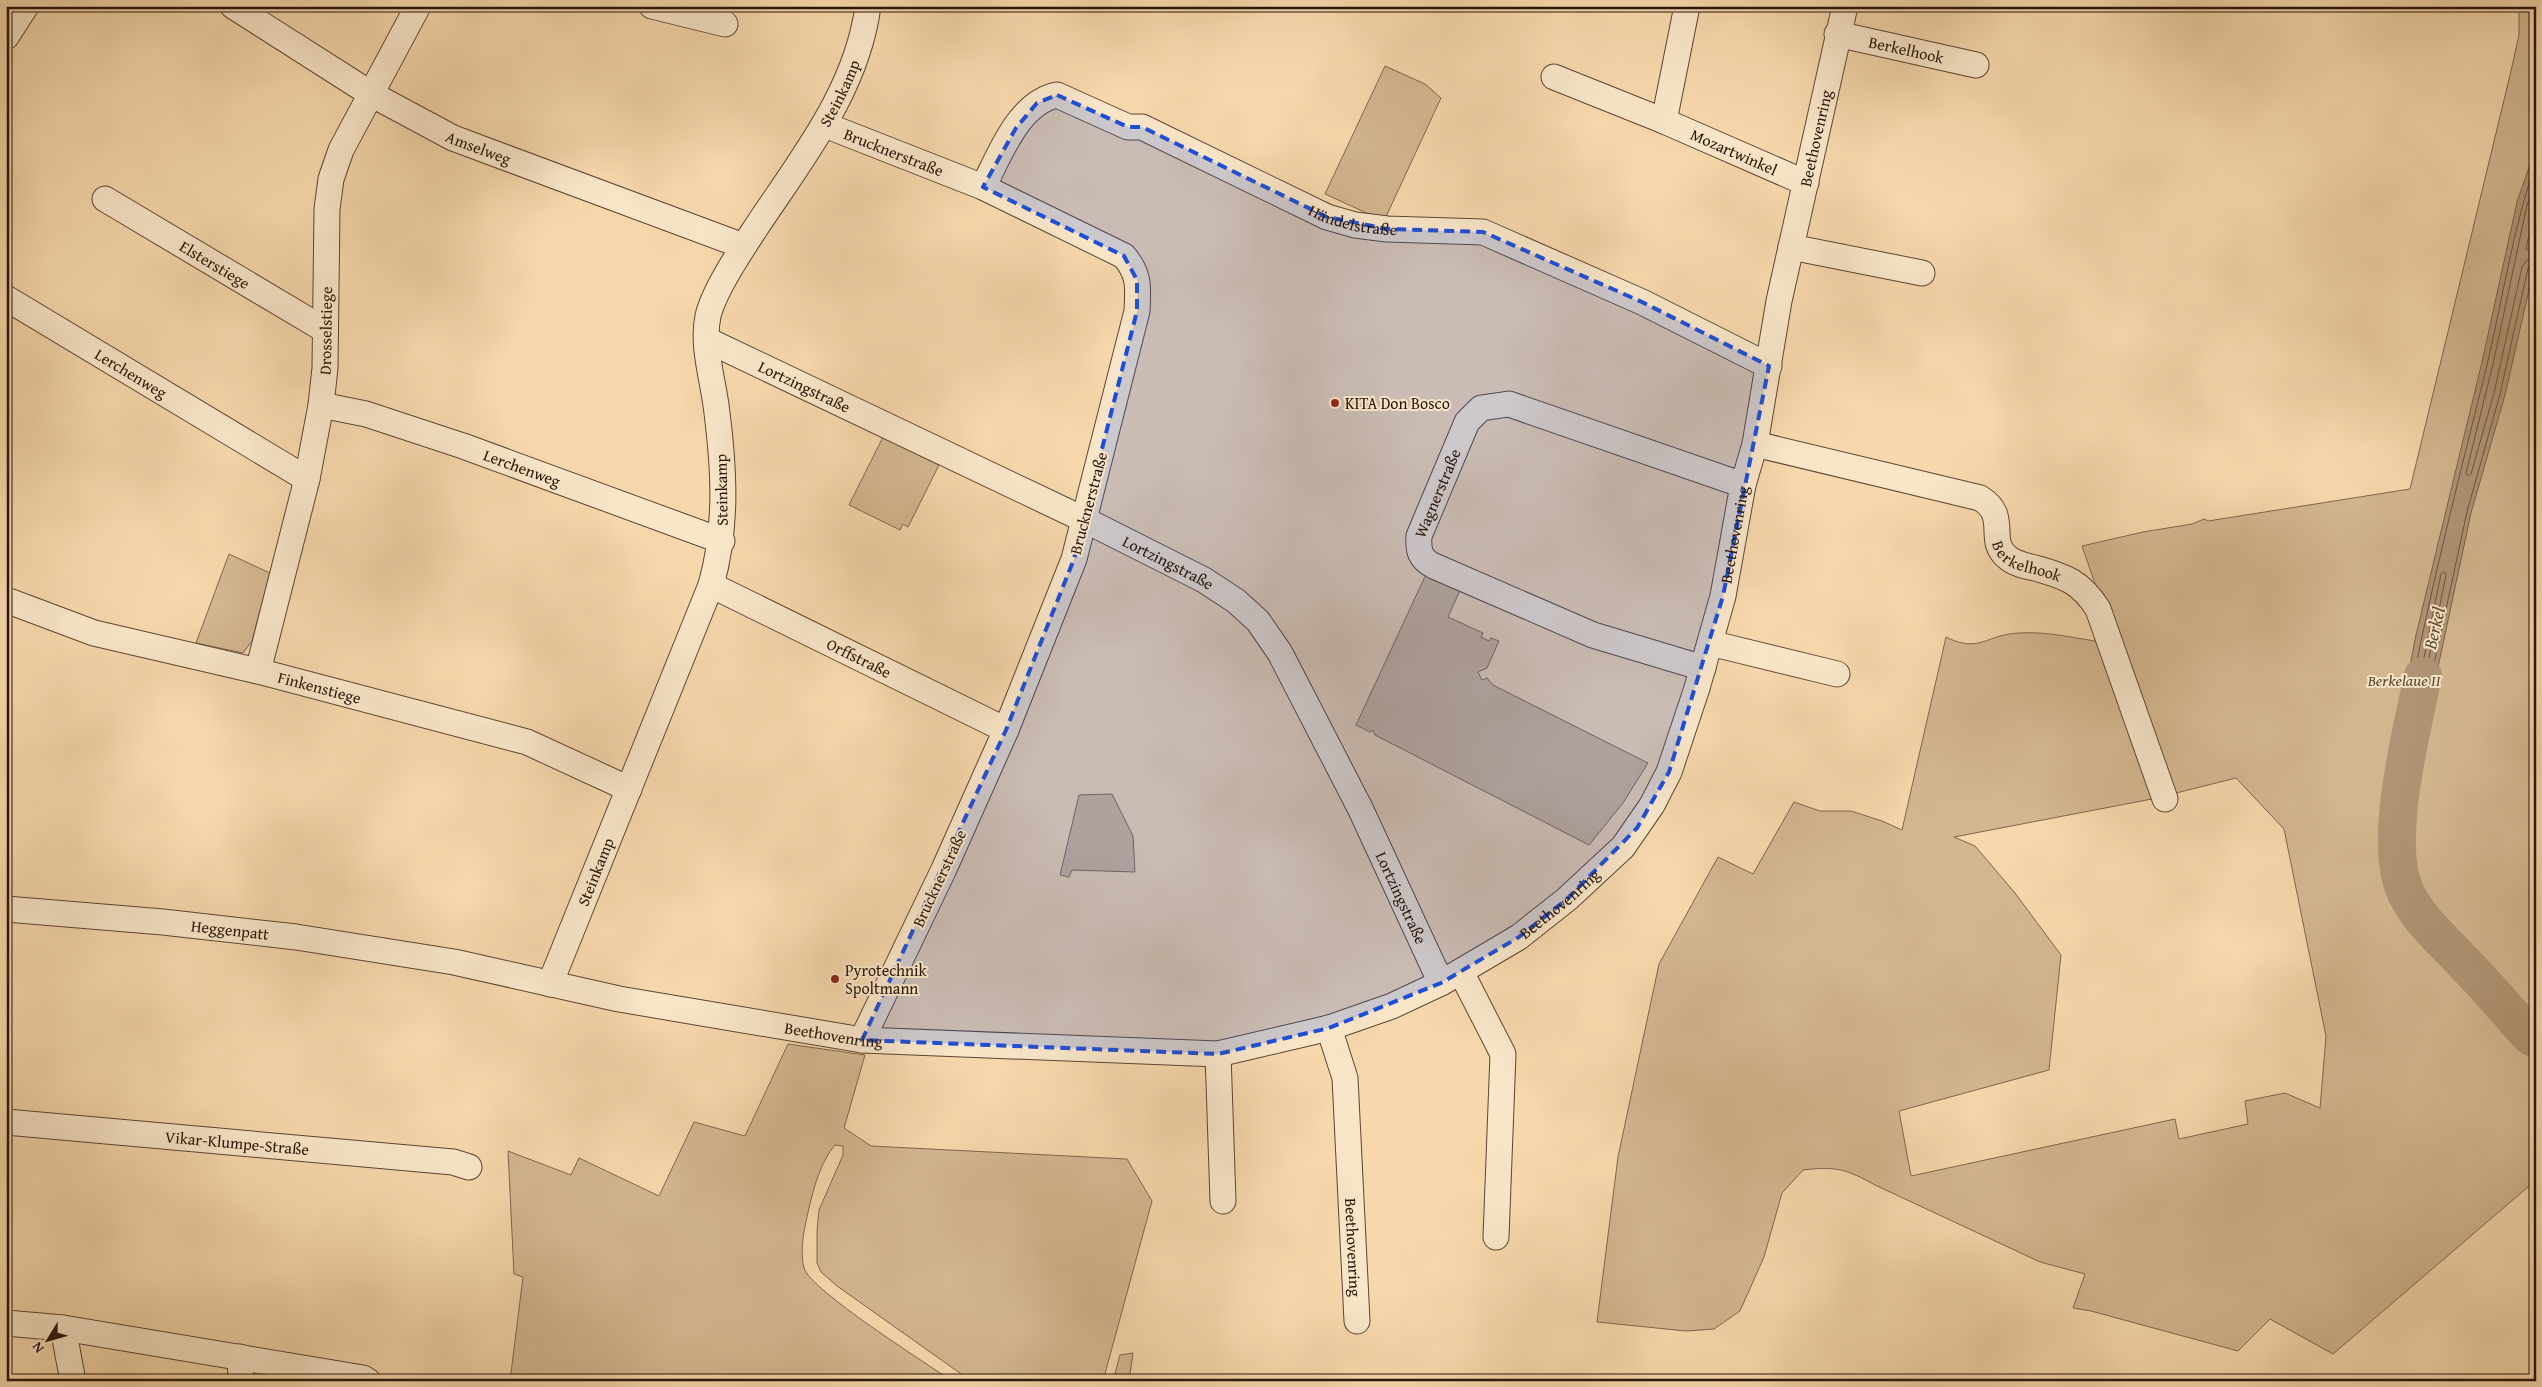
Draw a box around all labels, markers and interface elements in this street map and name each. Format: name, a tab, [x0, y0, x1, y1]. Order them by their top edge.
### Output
street label: Berkelhook	[1866, 29, 1947, 70]
street label: Steinkamp	[813, 56, 866, 131]
street label: Beethovenring	[1793, 87, 1838, 189]
street label: Brucknerstraße	[840, 122, 947, 182]
street label: Mozartwinkel	[1687, 122, 1782, 181]
street label: Amselweg	[442, 124, 514, 171]
street label: Händelstraße	[1305, 198, 1398, 241]
street label: Elsterstiege	[175, 234, 255, 295]
street label: Drosselstiege	[312, 286, 338, 376]
street label: Lerchenweg	[90, 342, 172, 404]
street label: Lortzingstraße	[754, 354, 855, 419]
place label: KITA Don Bosco	[1345, 391, 1450, 415]
marker: KITA Don Bosco	[1329, 397, 1341, 409]
street label: Lerchenweg	[480, 443, 564, 493]
street label: Wagnerstraße	[1408, 445, 1466, 541]
street label: Brucknerstraße	[1063, 449, 1113, 557]
street label: Steinkamp	[708, 454, 734, 526]
street label: Beethovenring	[1714, 484, 1755, 585]
street label: Lortzingstraße	[1118, 529, 1219, 595]
street label: Berkelhook	[1986, 537, 2066, 588]
water label: Berkel	[2416, 604, 2452, 653]
street label: Orffstraße	[823, 632, 896, 684]
street label: Finkenstiege	[275, 665, 364, 710]
park label: Berkelaue II	[2367, 668, 2441, 692]
street label: Brucknerstraße	[906, 825, 972, 931]
street label: Steinkamp	[571, 834, 620, 910]
street label: Lortzingstraße	[1370, 847, 1433, 948]
street label: Beethovenring	[1514, 863, 1605, 945]
street label: Heggenpatt	[190, 913, 271, 946]
place label: Pyrotechnik Spoltmann	[845, 958, 928, 1000]
marker: Pyrotechnik Spoltmann	[829, 973, 841, 985]
street label: Beethovenring	[783, 1015, 883, 1053]
street label: Vikar-Klumpe-Straße	[164, 1124, 310, 1161]
street label: Beethovenring	[1339, 1197, 1368, 1297]
north arrow	[22, 1314, 72, 1364]
text: N	[26, 1338, 48, 1358]

